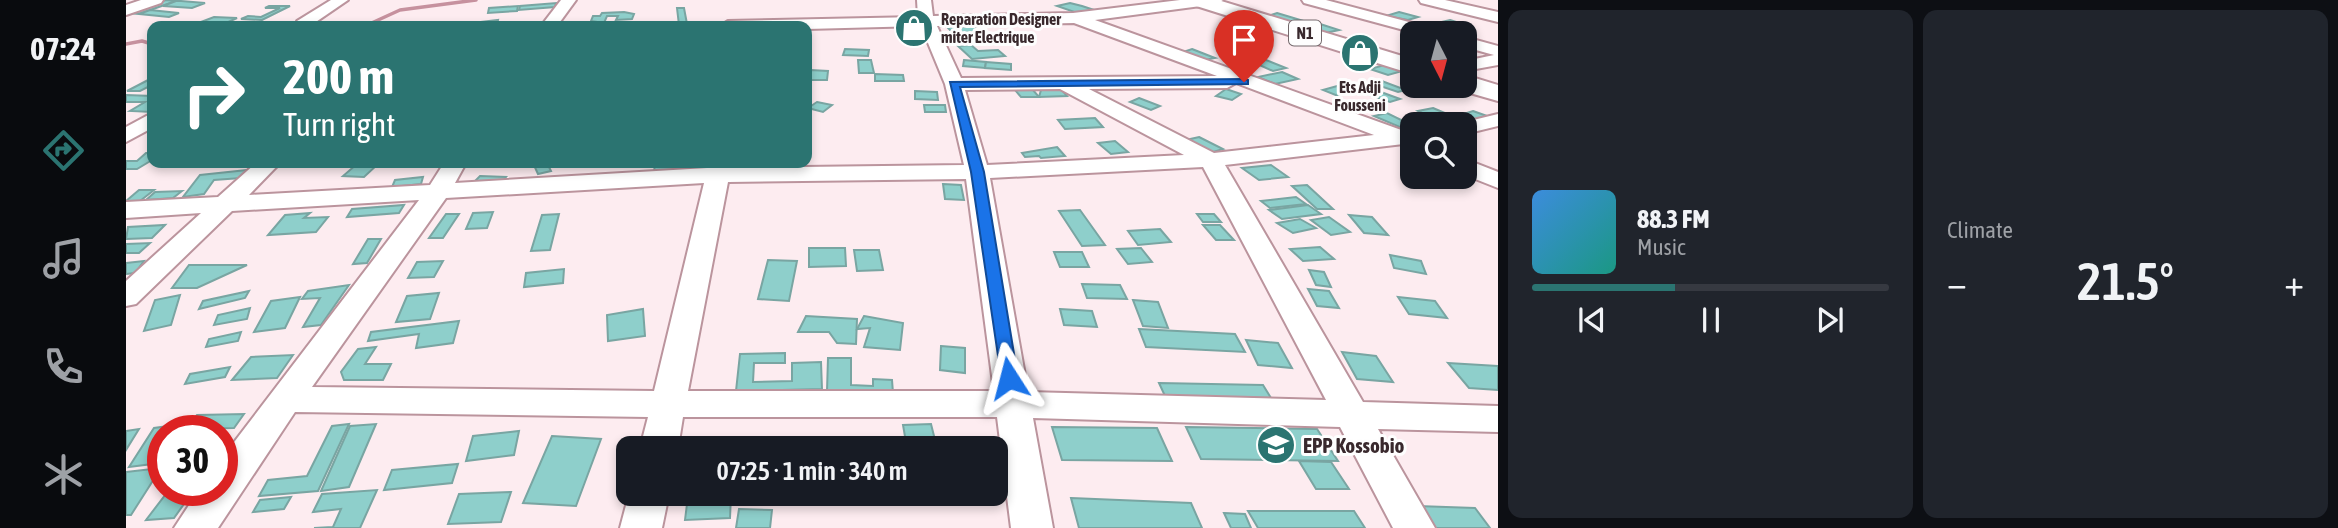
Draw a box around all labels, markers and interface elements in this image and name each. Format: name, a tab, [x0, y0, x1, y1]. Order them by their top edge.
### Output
shop icon: Reparation Designer miter Electrique	[893, 7, 935, 49]
place label: Reparation Designer miter Electrique	[941, 10, 1061, 46]
pin	[1214, 10, 1274, 82]
road number: N1	[1289, 20, 1321, 46]
icon: arrive	[1225, 21, 1263, 59]
north arrow	[1400, 21, 1477, 98]
map controls	[1400, 21, 1477, 189]
text: 07:24	[30, 30, 96, 67]
shop icon: Ets Adji Fousseni	[1339, 32, 1381, 74]
text: 200 m	[283, 48, 394, 104]
icon: right	[168, 49, 259, 140]
place label: Ets Adji Fousseni	[1334, 78, 1386, 114]
text: Turn right	[283, 106, 396, 143]
button: search	[1400, 112, 1477, 189]
icon: directions	[39, 126, 88, 175]
text: 88.3 FM	[1637, 204, 1710, 234]
text: Climate	[1947, 217, 2013, 243]
icon: music	[39, 234, 88, 283]
text: Music	[1637, 234, 1685, 260]
text: 21.5°	[2077, 251, 2174, 311]
text: −	[1947, 261, 1967, 304]
text: +	[2284, 261, 2304, 304]
icon: previous	[1573, 301, 1611, 339]
icon: pause	[1692, 301, 1730, 339]
icon: next	[1811, 301, 1849, 339]
position arrow	[972, 341, 1046, 415]
icon: phone	[39, 342, 88, 391]
speed limit sign: 30	[147, 415, 238, 506]
school or university icon: EPP Kossobio	[1255, 424, 1297, 466]
place label: EPP Kossobio	[1303, 433, 1405, 457]
icon: climate	[39, 450, 88, 499]
text: 07:25 · 1 min · 340 m	[717, 456, 907, 486]

